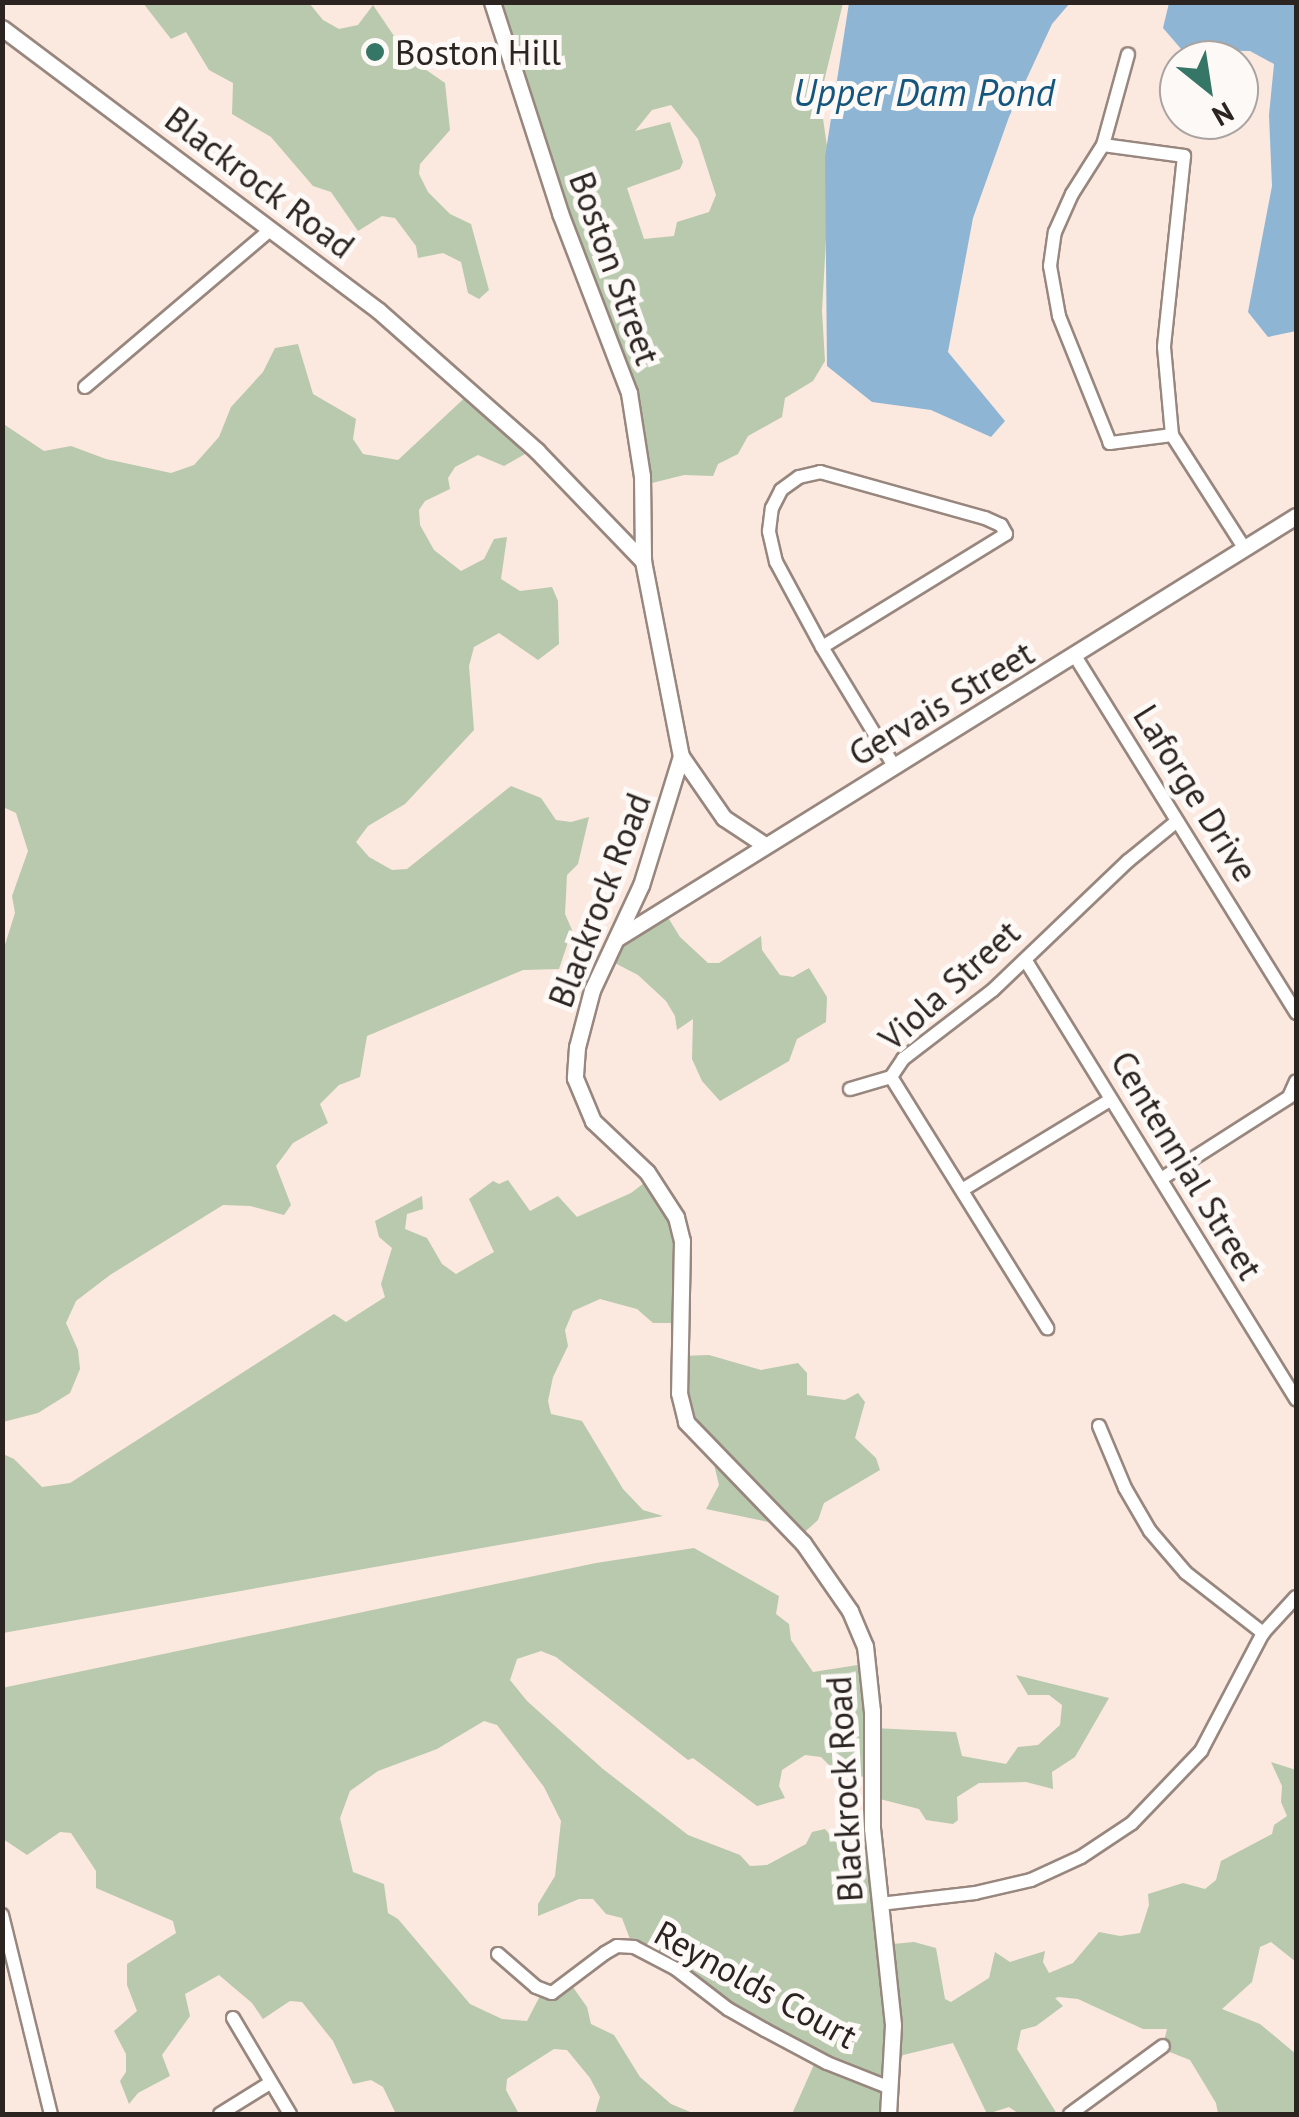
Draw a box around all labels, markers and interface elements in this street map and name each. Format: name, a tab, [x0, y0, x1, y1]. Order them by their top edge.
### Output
place label: Boston Hill	[395, 31, 561, 73]
north arrow	[1159, 40, 1259, 140]
marker: Boston Hill	[364, 41, 386, 63]
water label: Upper Dam Pond	[793, 69, 1055, 115]
text: N	[1206, 94, 1240, 135]
street label: Blackrock Road	[157, 97, 363, 267]
street label: Boston Street	[561, 166, 669, 370]
street label: Gervais Street	[841, 631, 1041, 775]
street label: Laforge Drive	[1125, 697, 1267, 889]
street label: Blackrock Road	[539, 786, 659, 1014]
street label: Viola Street	[870, 911, 1028, 1059]
street label: Centennial Street	[1102, 1043, 1272, 1287]
street label: Blackrock Road	[817, 1674, 871, 1904]
street label: Reynolds Court	[648, 1911, 864, 2057]

